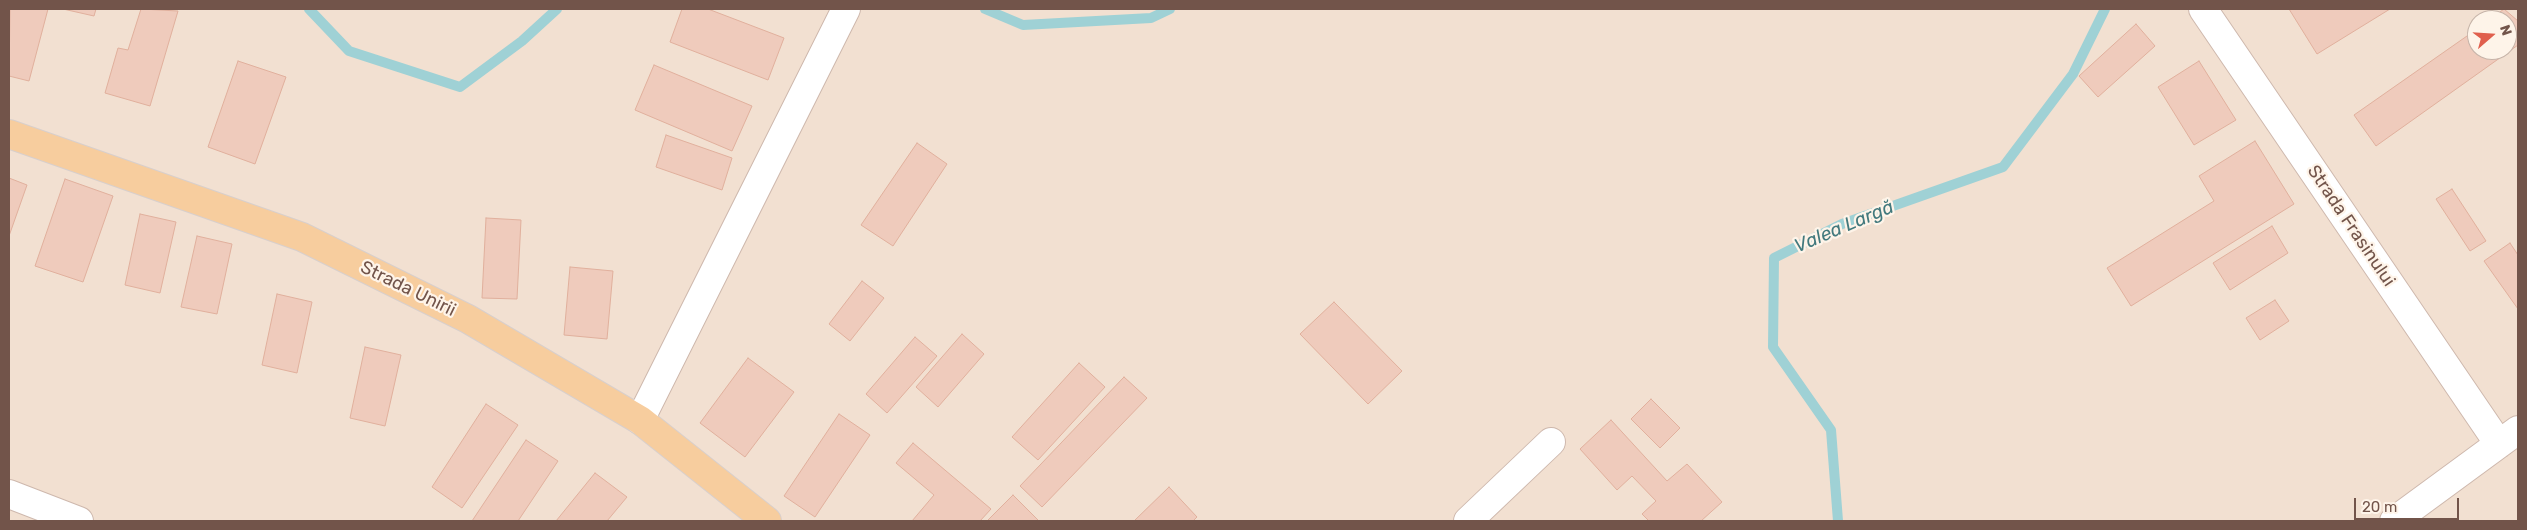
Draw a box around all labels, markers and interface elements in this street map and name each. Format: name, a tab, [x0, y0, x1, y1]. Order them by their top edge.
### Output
north arrow	[2467, 10, 2517, 60]
text: N	[2496, 23, 2515, 38]
street label: Strada Frasinului	[2302, 161, 2400, 291]
water label: Valea Largă	[1791, 196, 1897, 258]
street label: Strada Unirii	[357, 257, 459, 321]
scale bar	[2357, 488, 2462, 520]
text: 20 m	[2362, 498, 2397, 516]

